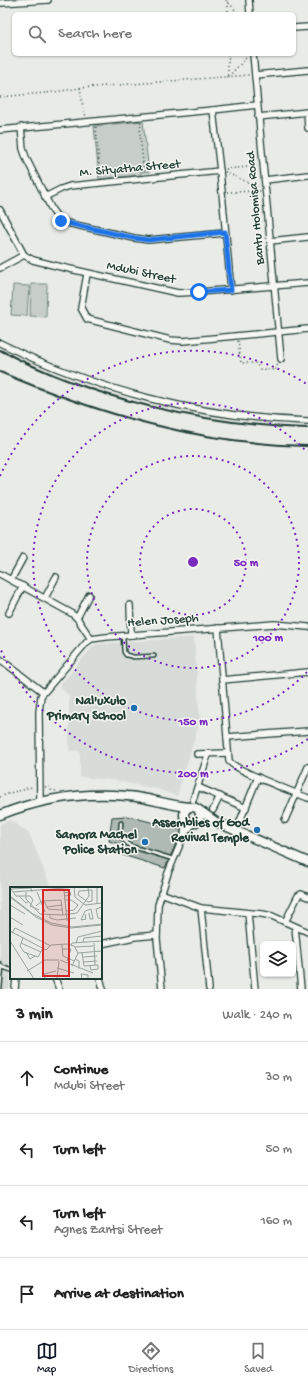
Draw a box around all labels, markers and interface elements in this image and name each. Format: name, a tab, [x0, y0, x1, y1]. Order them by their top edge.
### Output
search box	[12, 12, 296, 56]
icon: search	[26, 23, 48, 45]
text: Search here	[58, 25, 132, 43]
street label: Bantu Holomisa Road	[243, 149, 269, 266]
street label: M. Sityatha Street	[79, 157, 183, 181]
route end	[52, 212, 70, 230]
street label: Mdubi Street	[105, 258, 179, 288]
route start	[190, 283, 208, 301]
centre of rings	[186, 555, 200, 569]
text: 50 m	[234, 557, 259, 571]
street label: Helen Joseph	[127, 611, 199, 631]
text: 100 m	[252, 632, 283, 646]
place label: Nal'uxulo Primary School	[46, 694, 126, 724]
marker: Nal'uxulo Primary School	[129, 703, 139, 713]
text: 150 m	[177, 716, 208, 730]
text: 200 m	[178, 768, 209, 782]
place label: Assemblies of God Revival Temple	[151, 815, 250, 847]
marker: Assemblies of God Revival Temple	[252, 825, 262, 835]
place label: Samora Machel Police Station	[56, 828, 138, 858]
marker: Samora Machel Police Station	[140, 837, 150, 847]
inset map	[10, 887, 102, 979]
map controls	[260, 941, 296, 977]
button: layers	[260, 941, 296, 977]
text: 3 min	[16, 1005, 53, 1025]
text: Walk · 240 m	[223, 1008, 292, 1023]
text: Continue	[54, 1061, 108, 1079]
icon: ahead	[16, 1067, 38, 1089]
text: 30 m	[266, 1070, 292, 1085]
text: Mdubi Street	[54, 1079, 124, 1094]
icon: left	[16, 1139, 38, 1161]
text: Turn left	[54, 1141, 105, 1159]
text: 50 m	[265, 1142, 292, 1157]
text: Turn left	[54, 1205, 105, 1223]
icon: left	[16, 1211, 38, 1233]
text: 160 m	[260, 1214, 292, 1229]
text: Agnes Zantsi Street	[54, 1223, 162, 1238]
icon: arrive	[16, 1283, 38, 1305]
text: Arrive at destination	[54, 1285, 184, 1303]
tab: Map	[36, 1340, 58, 1376]
tab: Directions	[129, 1340, 173, 1376]
tab: Saved	[244, 1340, 272, 1376]

